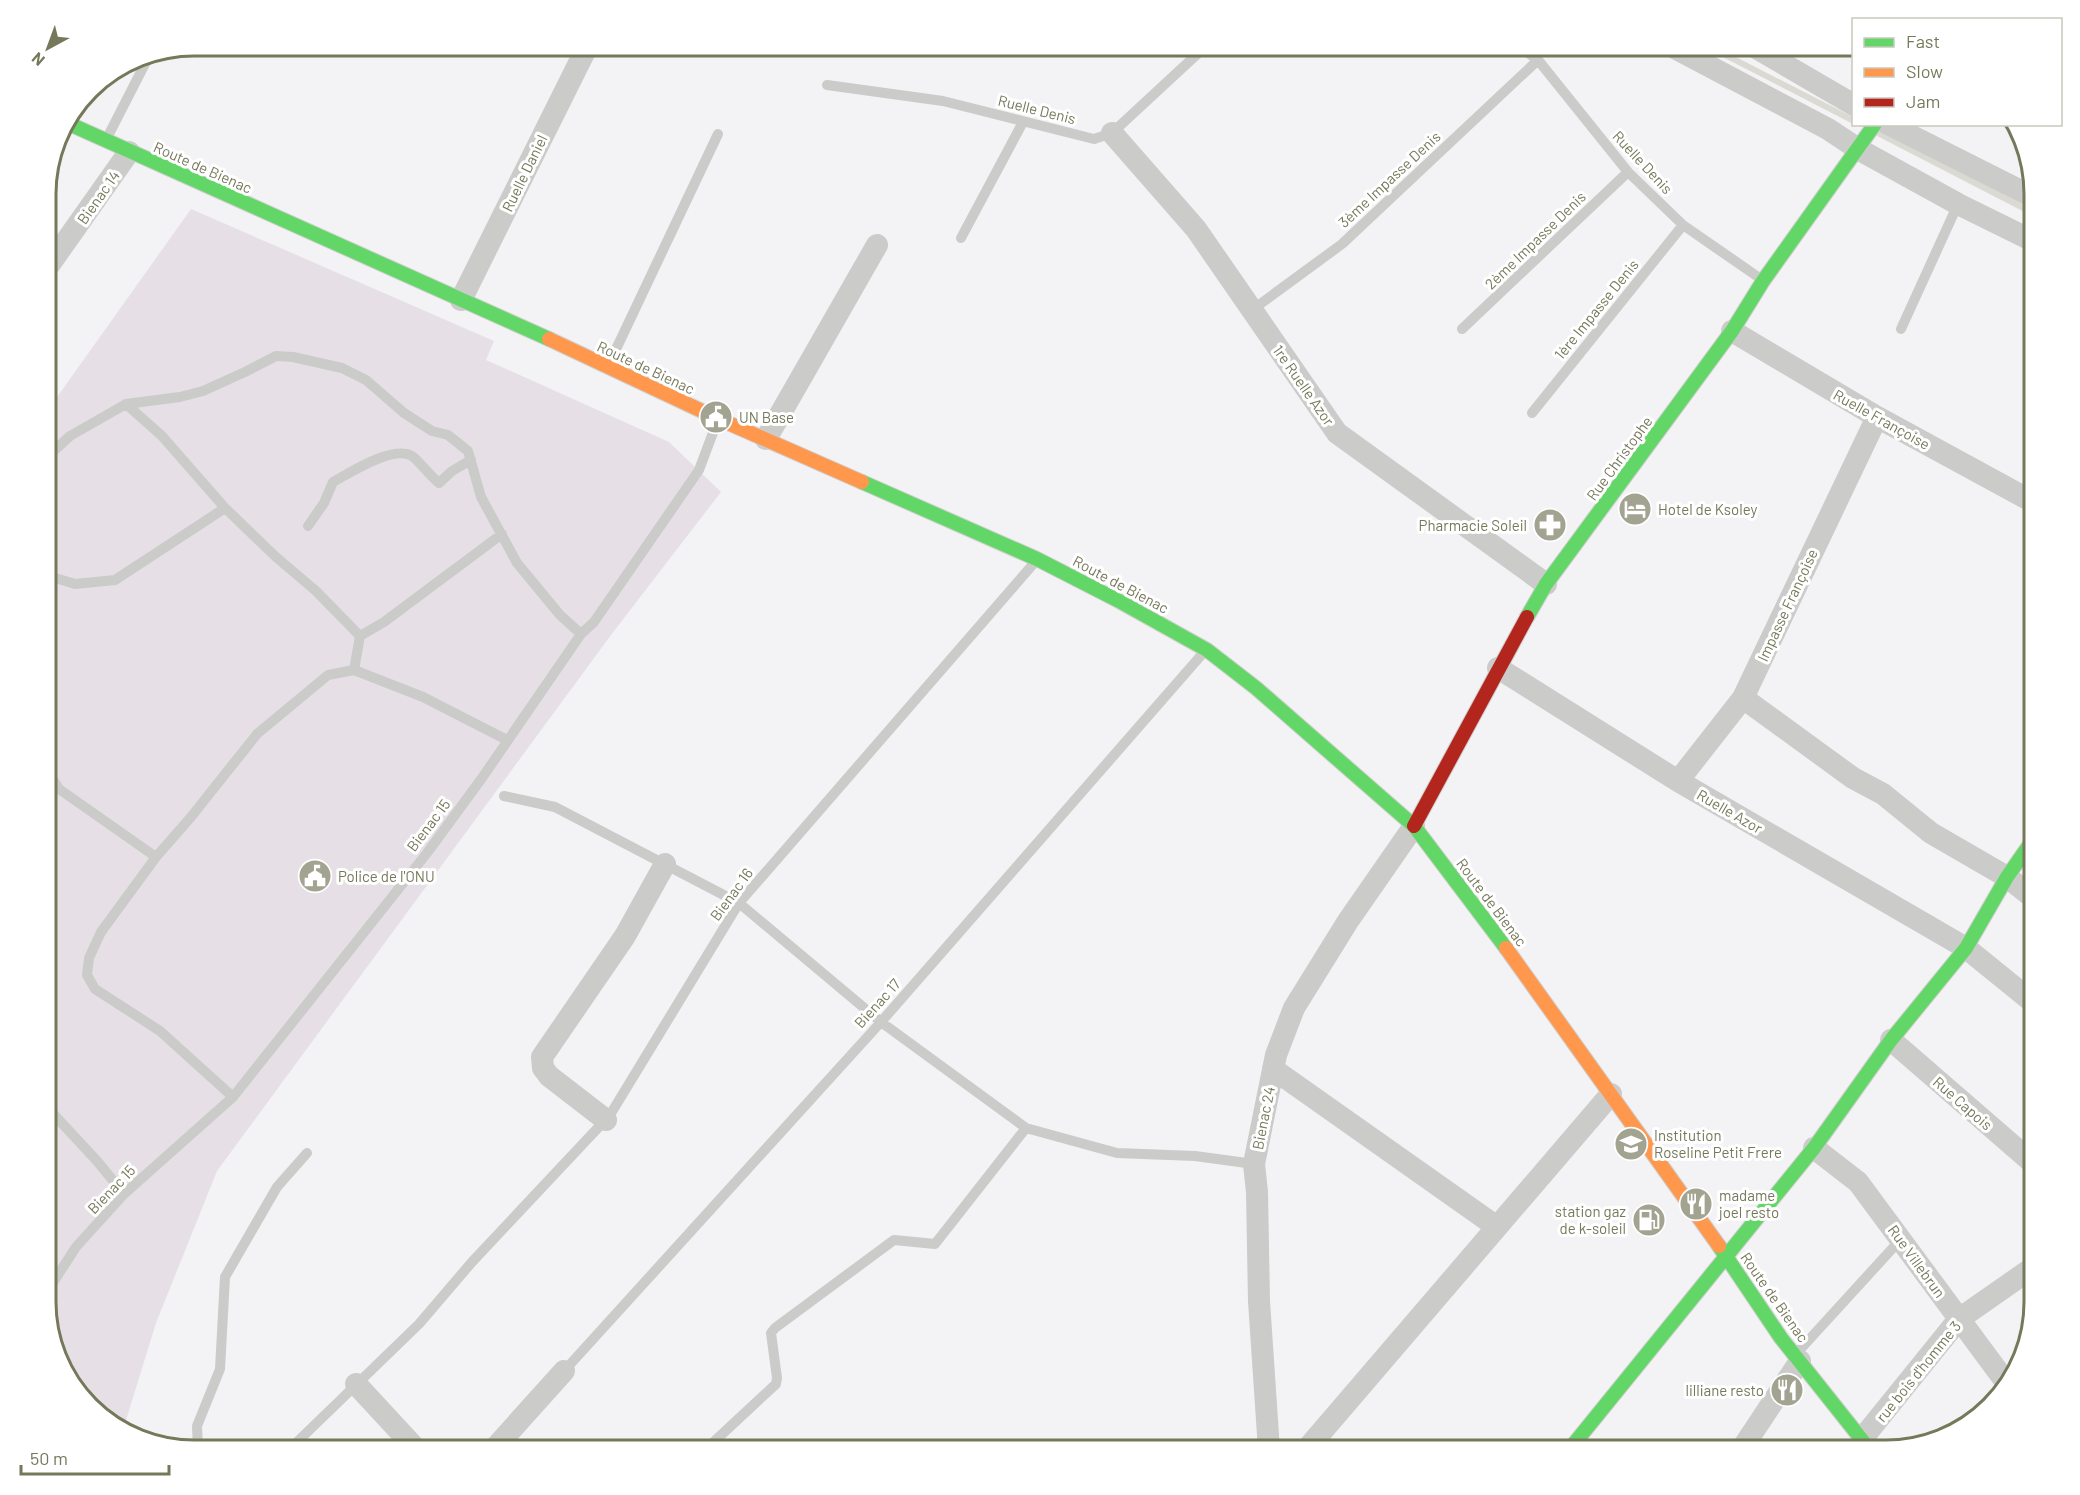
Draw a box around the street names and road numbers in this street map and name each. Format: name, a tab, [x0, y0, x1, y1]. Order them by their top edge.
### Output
street label: Ruelle Denis	[996, 91, 1078, 127]
street label: 3ème Impasse Denis	[1334, 127, 1444, 231]
street label: Ruelle Denis	[1609, 127, 1677, 197]
street label: Ruelle Daniel	[498, 132, 550, 214]
street label: Route de Bienac	[151, 137, 255, 197]
street label: Bienac 14	[73, 167, 123, 227]
street label: 2ème Impasse Denis	[1481, 187, 1589, 293]
street label: 1ère Impasse Denis	[1550, 255, 1642, 363]
street label: Route de Bienac	[594, 337, 698, 398]
street label: 1re Ruelle Azor	[1270, 341, 1339, 429]
street label: Ruelle Françoise	[1831, 385, 1933, 453]
street label: Rue Christophe	[1582, 412, 1656, 504]
street label: Impasse Françoise	[1753, 546, 1821, 664]
street label: Route de Bienac	[1070, 551, 1172, 617]
street label: Ruelle Azor	[1694, 785, 1766, 837]
street label: Bienac 15	[403, 795, 453, 855]
street label: Route de Bienac	[1453, 854, 1531, 950]
street label: Bienac 16	[706, 864, 756, 924]
street label: Bienac 17	[850, 975, 904, 1031]
street label: Rue Capois	[1930, 1072, 1996, 1134]
street label: Bienac 24	[1248, 1085, 1278, 1151]
street label: Bienac 15	[83, 1161, 139, 1217]
street label: Rue Villebrun	[1885, 1221, 1949, 1301]
street label: Route de Bienac	[1737, 1249, 1813, 1346]
street label: rue bois d'homme 3	[1872, 1317, 1964, 1425]

